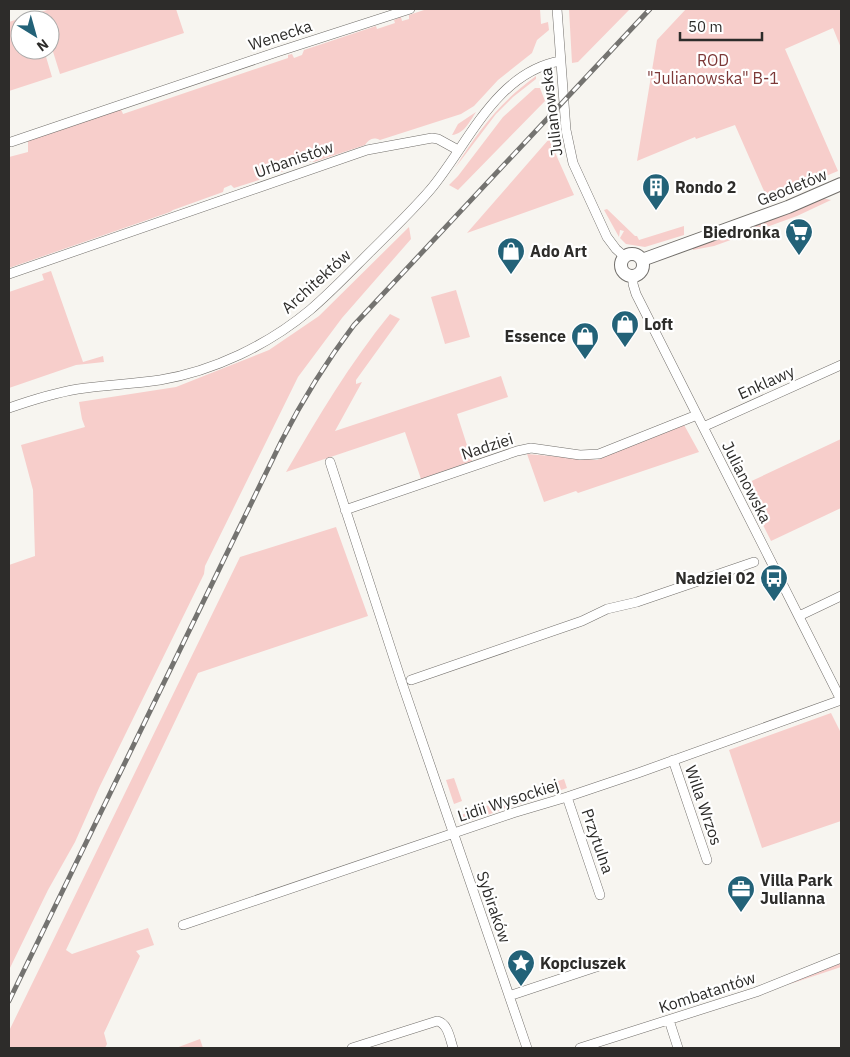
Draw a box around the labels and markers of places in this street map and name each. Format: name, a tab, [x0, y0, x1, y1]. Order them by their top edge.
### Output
building icon: Rondo 2	[641, 172, 671, 211]
place label: Rondo 2	[675, 177, 736, 197]
supermarket icon: Biedronka	[784, 217, 814, 256]
place label: Biedronka	[703, 222, 780, 242]
shop icon: Ado Art	[496, 236, 526, 275]
place label: Ado Art	[530, 241, 587, 261]
shop icon: Loft	[610, 309, 640, 348]
place label: Loft	[644, 314, 673, 334]
shop icon: Essence	[570, 321, 600, 360]
place label: Essence	[505, 326, 566, 346]
bus stop icon: Nadziei 02	[759, 563, 789, 602]
place label: Nadziei 02	[675, 568, 755, 588]
place label: Villa Park Julianna	[760, 870, 833, 908]
office icon: Villa Park Julianna	[726, 874, 756, 913]
place icon: Kopciuszek	[506, 948, 536, 987]
place label: Kopciuszek	[540, 953, 627, 973]

